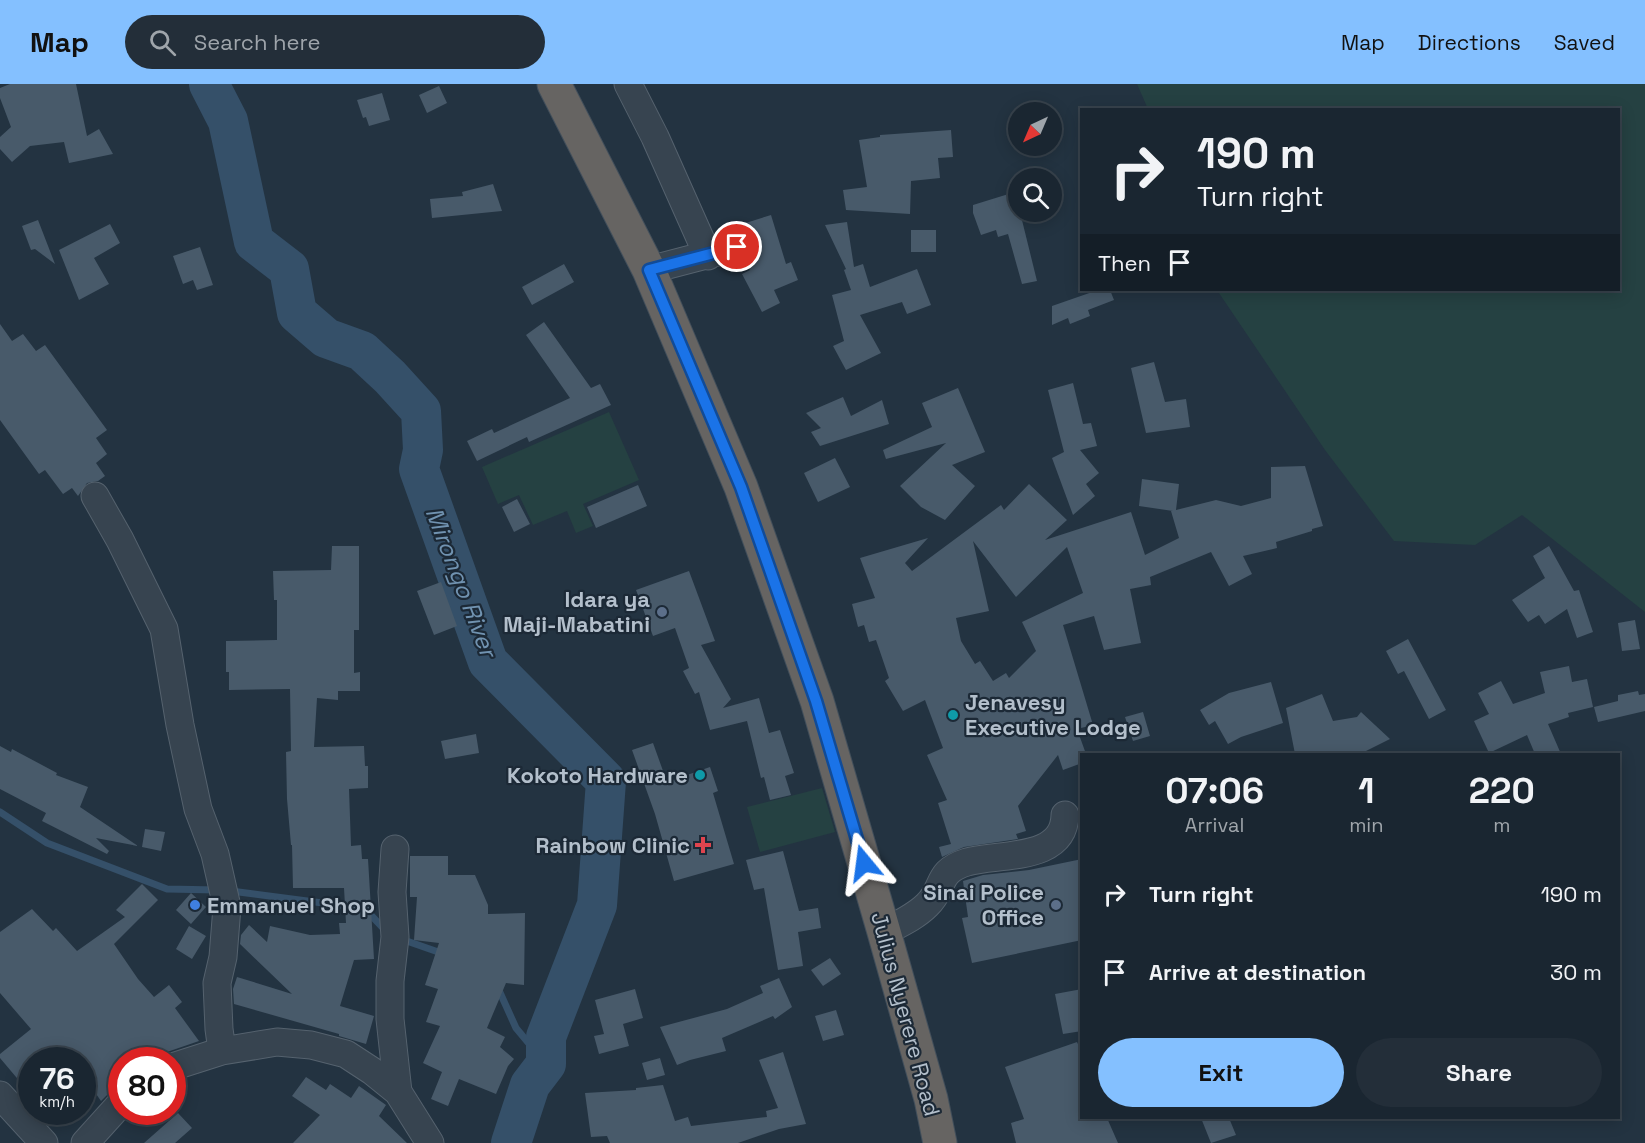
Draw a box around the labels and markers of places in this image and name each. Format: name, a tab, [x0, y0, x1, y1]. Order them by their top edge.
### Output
pin	[711, 221, 762, 272]
place label: Idara ya Maji-Mabatini	[503, 585, 650, 638]
marker: Idara ya Maji-Mabatini	[655, 605, 669, 619]
place label: Jenavesy Executive Lodge	[965, 688, 1141, 741]
marker: Jenavesy Executive Lodge	[946, 708, 960, 722]
place label: Kokoto Hardware	[507, 761, 688, 789]
marker: Kokoto Hardware	[693, 768, 707, 782]
place label: Rainbow Clinic	[536, 831, 690, 859]
marker: Rainbow Clinic	[694, 836, 712, 854]
place label: Sinai Police Office	[923, 878, 1044, 931]
place label: Emmanuel Shop	[207, 891, 375, 919]
marker: Emmanuel Shop	[188, 898, 202, 912]
marker: Sinai Police Office	[1049, 898, 1063, 912]

